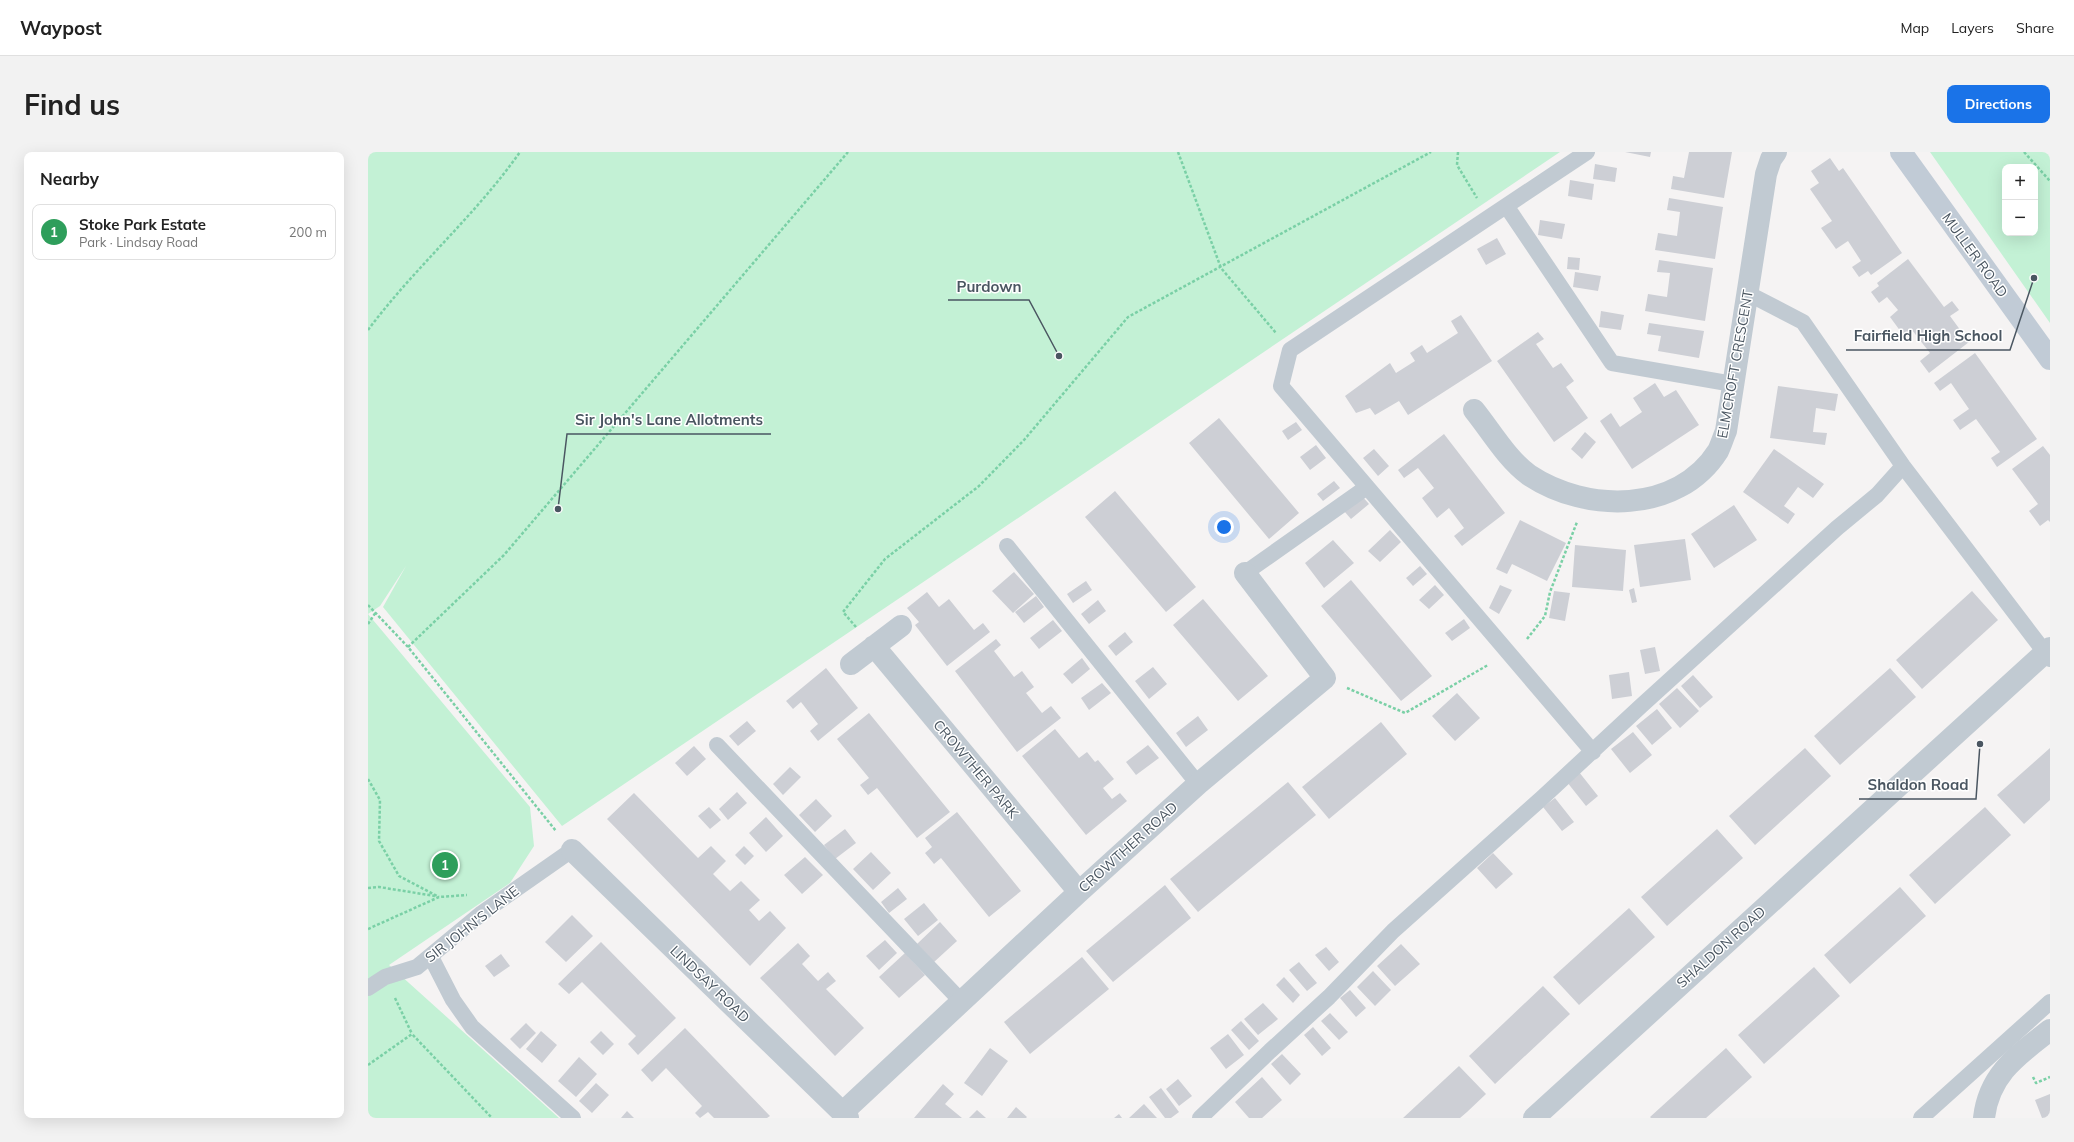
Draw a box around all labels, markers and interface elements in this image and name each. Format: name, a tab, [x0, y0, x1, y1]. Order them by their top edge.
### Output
text: Waypost	[20, 16, 102, 40]
text: Map	[1900, 19, 1929, 37]
text: Layers	[1951, 19, 1994, 37]
text: Share	[2016, 19, 2054, 37]
button: Directions	[1947, 85, 2050, 123]
text: Find us	[24, 87, 120, 122]
map controls	[2002, 164, 2038, 236]
button: +	[2002, 164, 2038, 200]
text: Nearby	[40, 168, 99, 189]
button: −	[2002, 200, 2038, 236]
street label: MULLER ROAD	[1938, 209, 2012, 301]
text: Stoke Park Estate	[79, 215, 206, 234]
text: 1	[50, 224, 58, 240]
text: 200 m	[289, 224, 327, 240]
text: Park · Lindsay Road	[79, 234, 198, 250]
callout: Purdown	[948, 273, 1029, 300]
text: Purdown	[957, 277, 1021, 296]
street label: ELMCROFT CRESCENT	[1713, 288, 1757, 440]
callout: Fairfield High School	[1846, 323, 2010, 350]
text: Fairfield High School	[1854, 326, 2002, 345]
callout: Sir John's Lane Allotments	[567, 407, 771, 434]
text: Sir John's Lane Allotments	[575, 410, 763, 429]
your location	[1214, 517, 1234, 537]
street label: CROWTHER PARK	[929, 716, 1023, 823]
callout: Shaldon Road	[1859, 772, 1976, 799]
text: Shaldon Road	[1867, 775, 1969, 794]
street label: CROWTHER ROAD	[1075, 798, 1181, 896]
pin: 1	[432, 850, 458, 880]
street label: SIR JOHN'S LANE	[422, 882, 522, 966]
street label: SHALDON ROAD	[1673, 902, 1769, 992]
street label: LINDSAY ROAD	[667, 942, 753, 1026]

